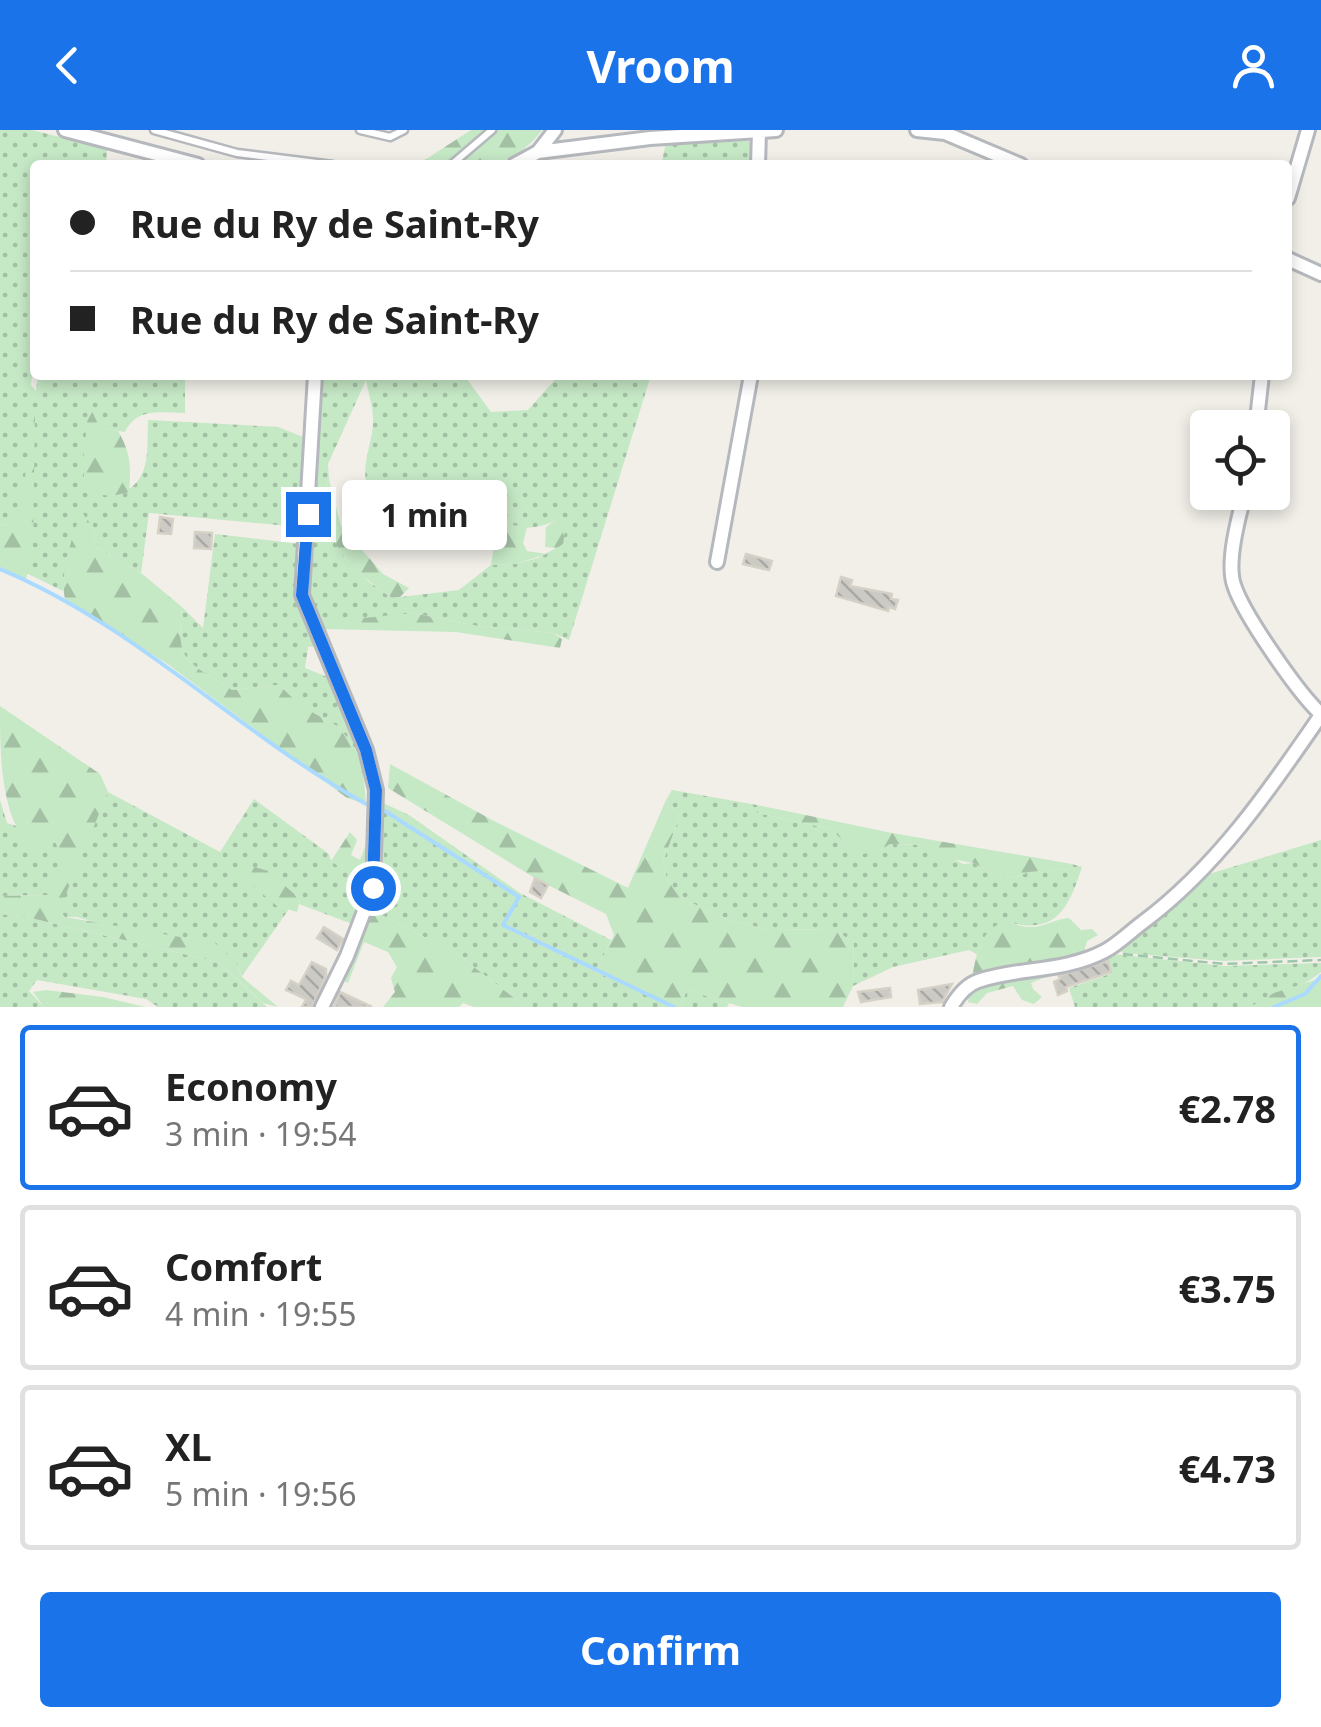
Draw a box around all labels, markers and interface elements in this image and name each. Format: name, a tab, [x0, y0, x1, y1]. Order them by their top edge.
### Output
text: Vroom	[586, 35, 735, 96]
icon: back	[40, 38, 95, 93]
icon: person	[1226, 38, 1281, 93]
text: Rue du Ry de Saint-Ry	[130, 197, 539, 249]
text: Rue du Ry de Saint-Ry	[130, 293, 539, 345]
map controls	[1190, 410, 1290, 510]
button: locate	[1190, 410, 1290, 510]
callout: 1 min	[343, 479, 508, 549]
route end	[286, 492, 331, 537]
text: 1 min	[380, 493, 469, 536]
route start	[351, 866, 396, 911]
text: Economy	[165, 1060, 337, 1112]
icon: car	[45, 1063, 135, 1153]
text: €2.78	[1178, 1082, 1276, 1134]
text: 3 min · 19:54	[165, 1112, 357, 1155]
text: Comfort	[165, 1240, 322, 1292]
icon: car	[45, 1243, 135, 1333]
text: €3.75	[1178, 1262, 1276, 1314]
text: 4 min · 19:55	[165, 1292, 357, 1335]
text: XL	[165, 1420, 212, 1472]
icon: car	[45, 1423, 135, 1513]
text: €4.73	[1178, 1442, 1276, 1494]
text: 5 min · 19:56	[165, 1472, 357, 1515]
button: Confirm	[40, 1592, 1281, 1707]

